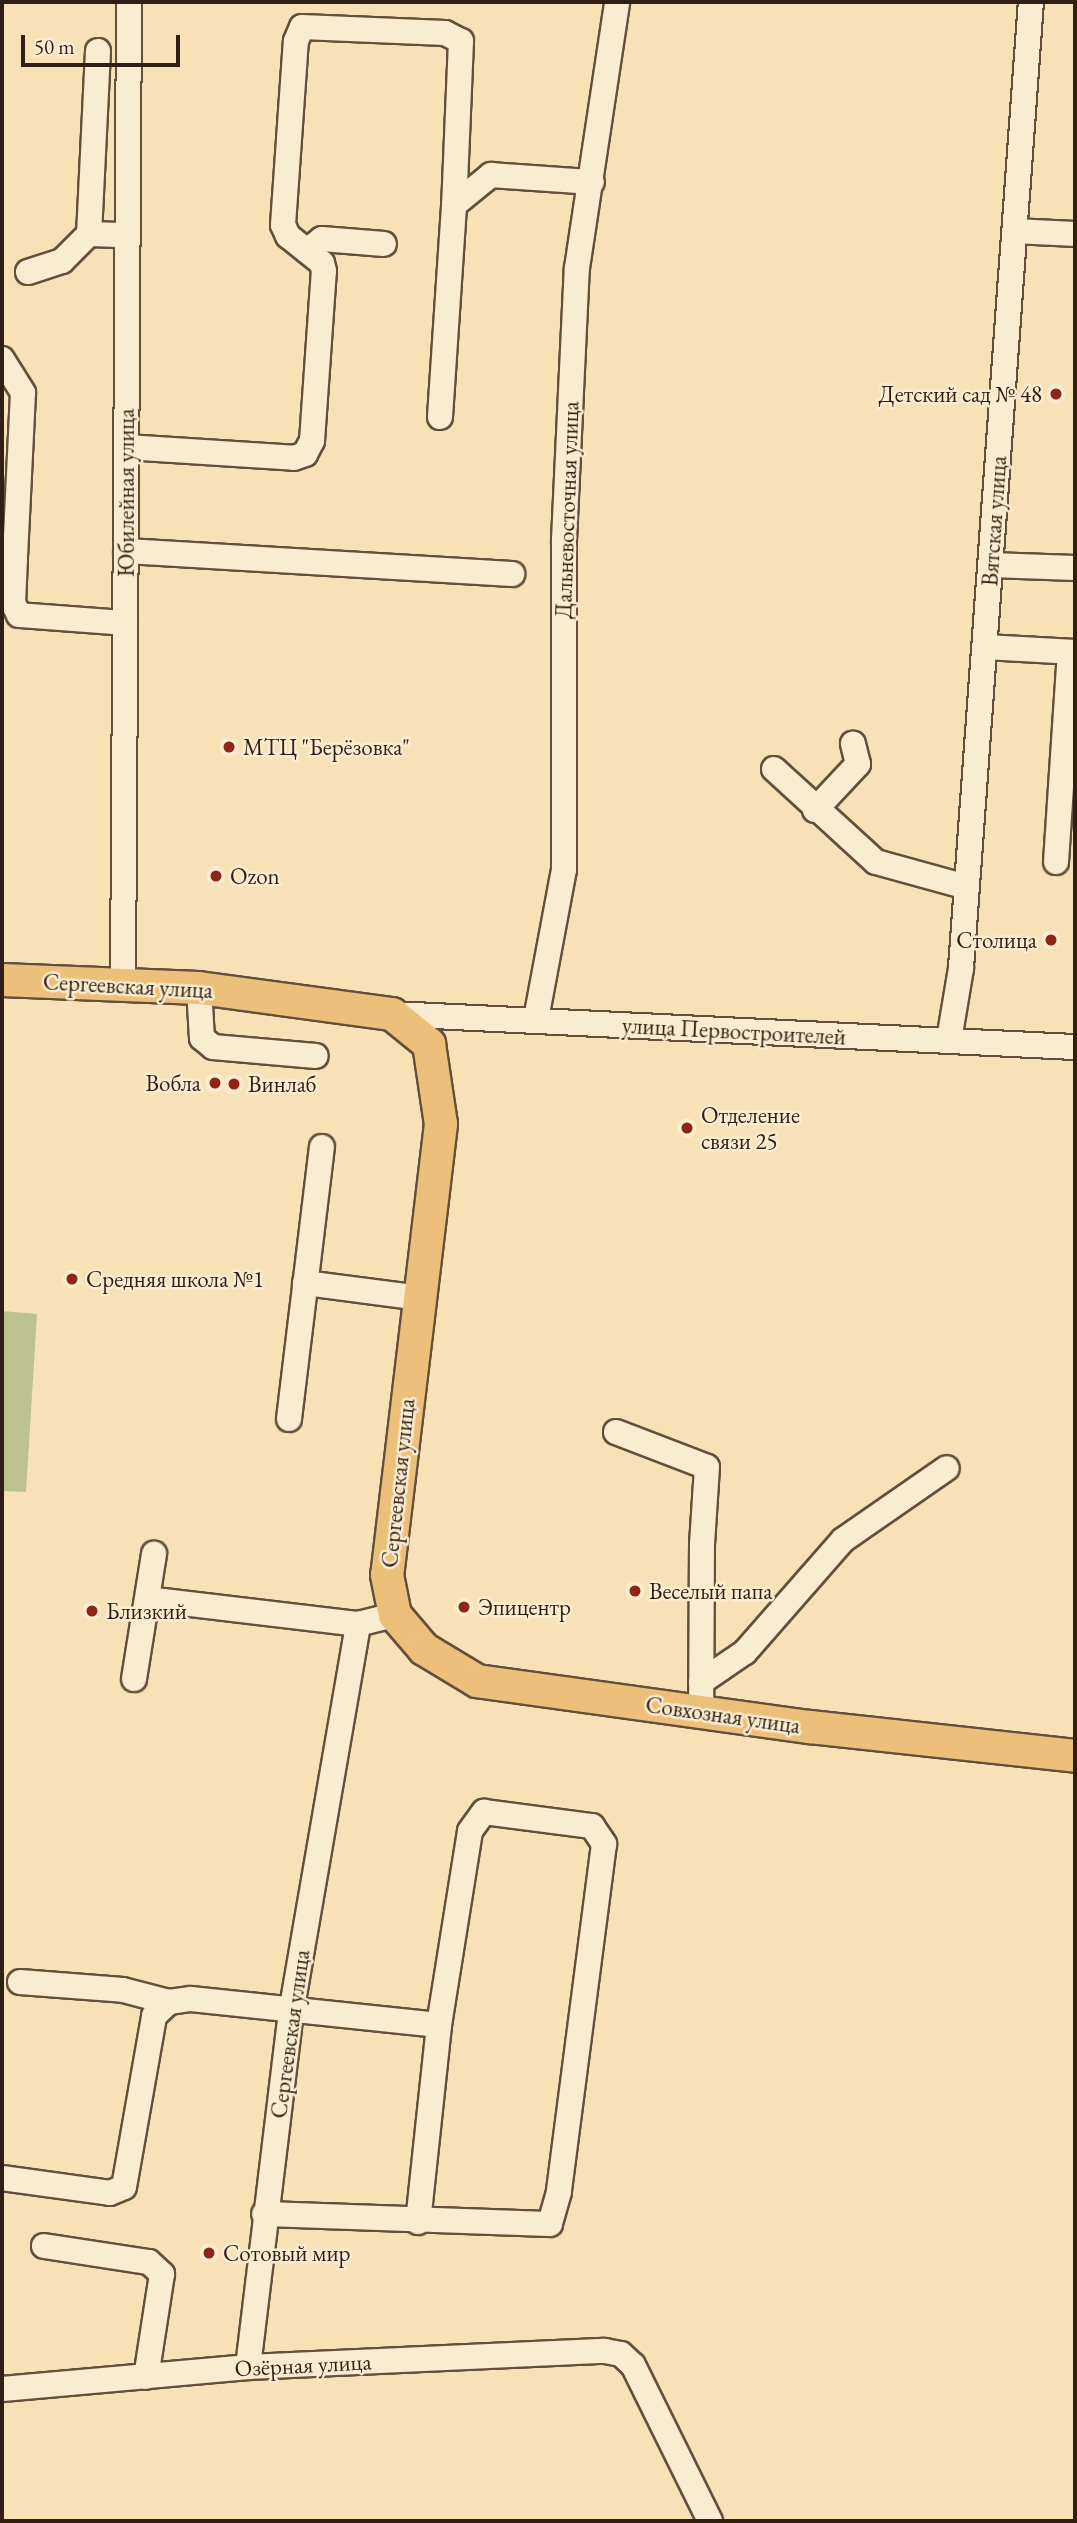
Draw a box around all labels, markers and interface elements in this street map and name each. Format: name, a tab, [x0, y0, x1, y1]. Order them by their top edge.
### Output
scale bar	[24, 21, 184, 65]
text: 50 m	[34, 33, 75, 60]
place label: Детский сад № 48	[879, 380, 1042, 408]
marker: Детский сад № 48	[1048, 386, 1064, 402]
street label: Дальневосточная улица	[549, 401, 585, 619]
street label: Юбилейная улица	[112, 409, 140, 577]
street label: Вятская улица	[976, 455, 1012, 587]
place label: МТЦ "Берёзовка"	[243, 733, 410, 761]
marker: МТЦ "Берёзовка"	[221, 739, 237, 755]
place label: Ozon	[230, 862, 280, 890]
marker: Ozon	[208, 868, 224, 884]
place label: Столица	[956, 926, 1037, 954]
marker: Столица	[1043, 932, 1059, 948]
street label: Сергеевская улица	[42, 968, 214, 1004]
street label: улица Первостроителей	[621, 1011, 847, 1051]
place label: Вобла	[146, 1069, 201, 1097]
place label: Винлаб	[248, 1070, 316, 1098]
marker: Вобла	[207, 1075, 223, 1091]
marker: Винлаб	[226, 1076, 242, 1092]
place label: Отделение связи 25	[701, 1101, 800, 1155]
marker: Отделение связи 25	[679, 1120, 695, 1136]
place label: Средняя школа №1	[86, 1265, 264, 1293]
marker: Средняя школа №1	[64, 1271, 80, 1287]
street label: Сергеевская улица	[375, 1397, 421, 1569]
place label: Веселый папа	[649, 1577, 772, 1605]
marker: Веселый папа	[627, 1583, 643, 1599]
place label: Эпицентр	[478, 1593, 571, 1621]
place label: Близкий	[106, 1597, 187, 1625]
marker: Эпицентр	[456, 1599, 472, 1615]
marker: Близкий	[84, 1603, 100, 1619]
street label: Совхозная улица	[644, 1690, 802, 1740]
street label: Сергеевская улица	[264, 1948, 316, 2120]
place label: Сотовый мир	[223, 2239, 351, 2267]
marker: Сотовый мир	[201, 2245, 217, 2261]
street label: Озёрная улица	[234, 2348, 372, 2382]

